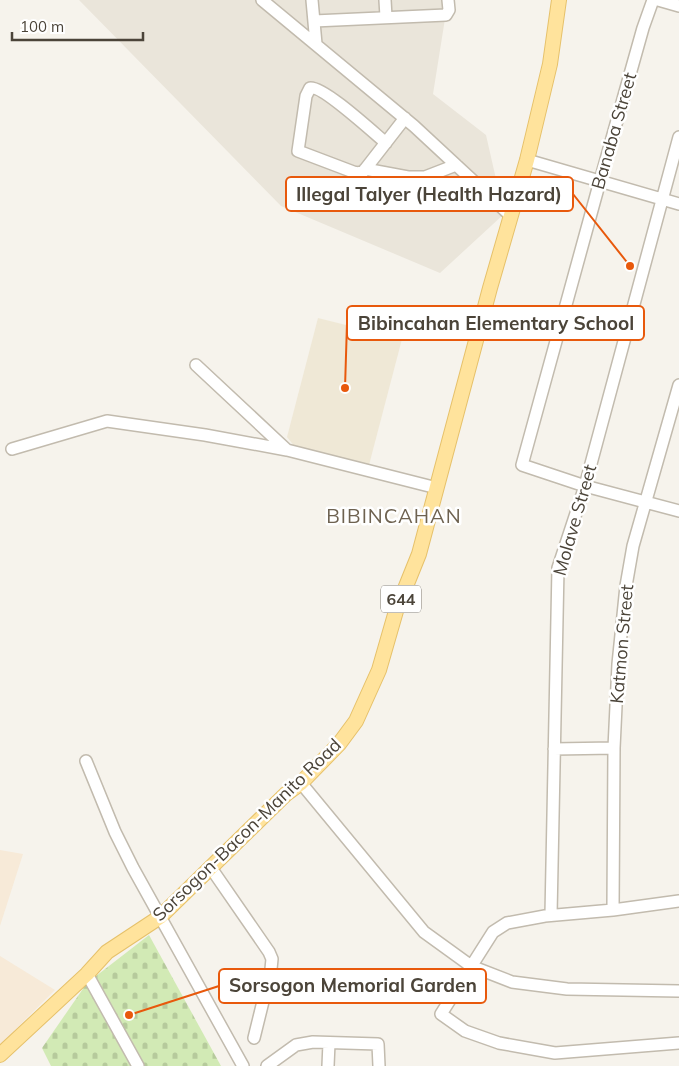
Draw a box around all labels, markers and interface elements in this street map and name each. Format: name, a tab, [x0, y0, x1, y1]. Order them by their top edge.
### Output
scale bar	[12, 10, 144, 42]
text: 100 m	[20, 17, 64, 36]
street label: Banaba Street	[586, 70, 641, 192]
callout: Illegal Talyer (Health Hazard)	[286, 177, 573, 211]
text: Illegal Talyer (Health Hazard)	[296, 182, 562, 206]
callout: Bibincahan Elementary School	[347, 306, 644, 340]
text: Bibincahan Elementary School	[358, 311, 634, 335]
street label: Molave Street	[548, 462, 601, 578]
district label: BIBINCAHAN	[326, 503, 462, 528]
street label: Katmon Street	[605, 583, 638, 705]
road number: 644	[381, 586, 421, 612]
street label: Sorsogon-Bacon-Manito Road	[148, 733, 346, 926]
callout: Sorsogon Memorial Garden	[219, 969, 486, 1003]
text: Sorsogon Memorial Garden	[229, 973, 477, 997]

